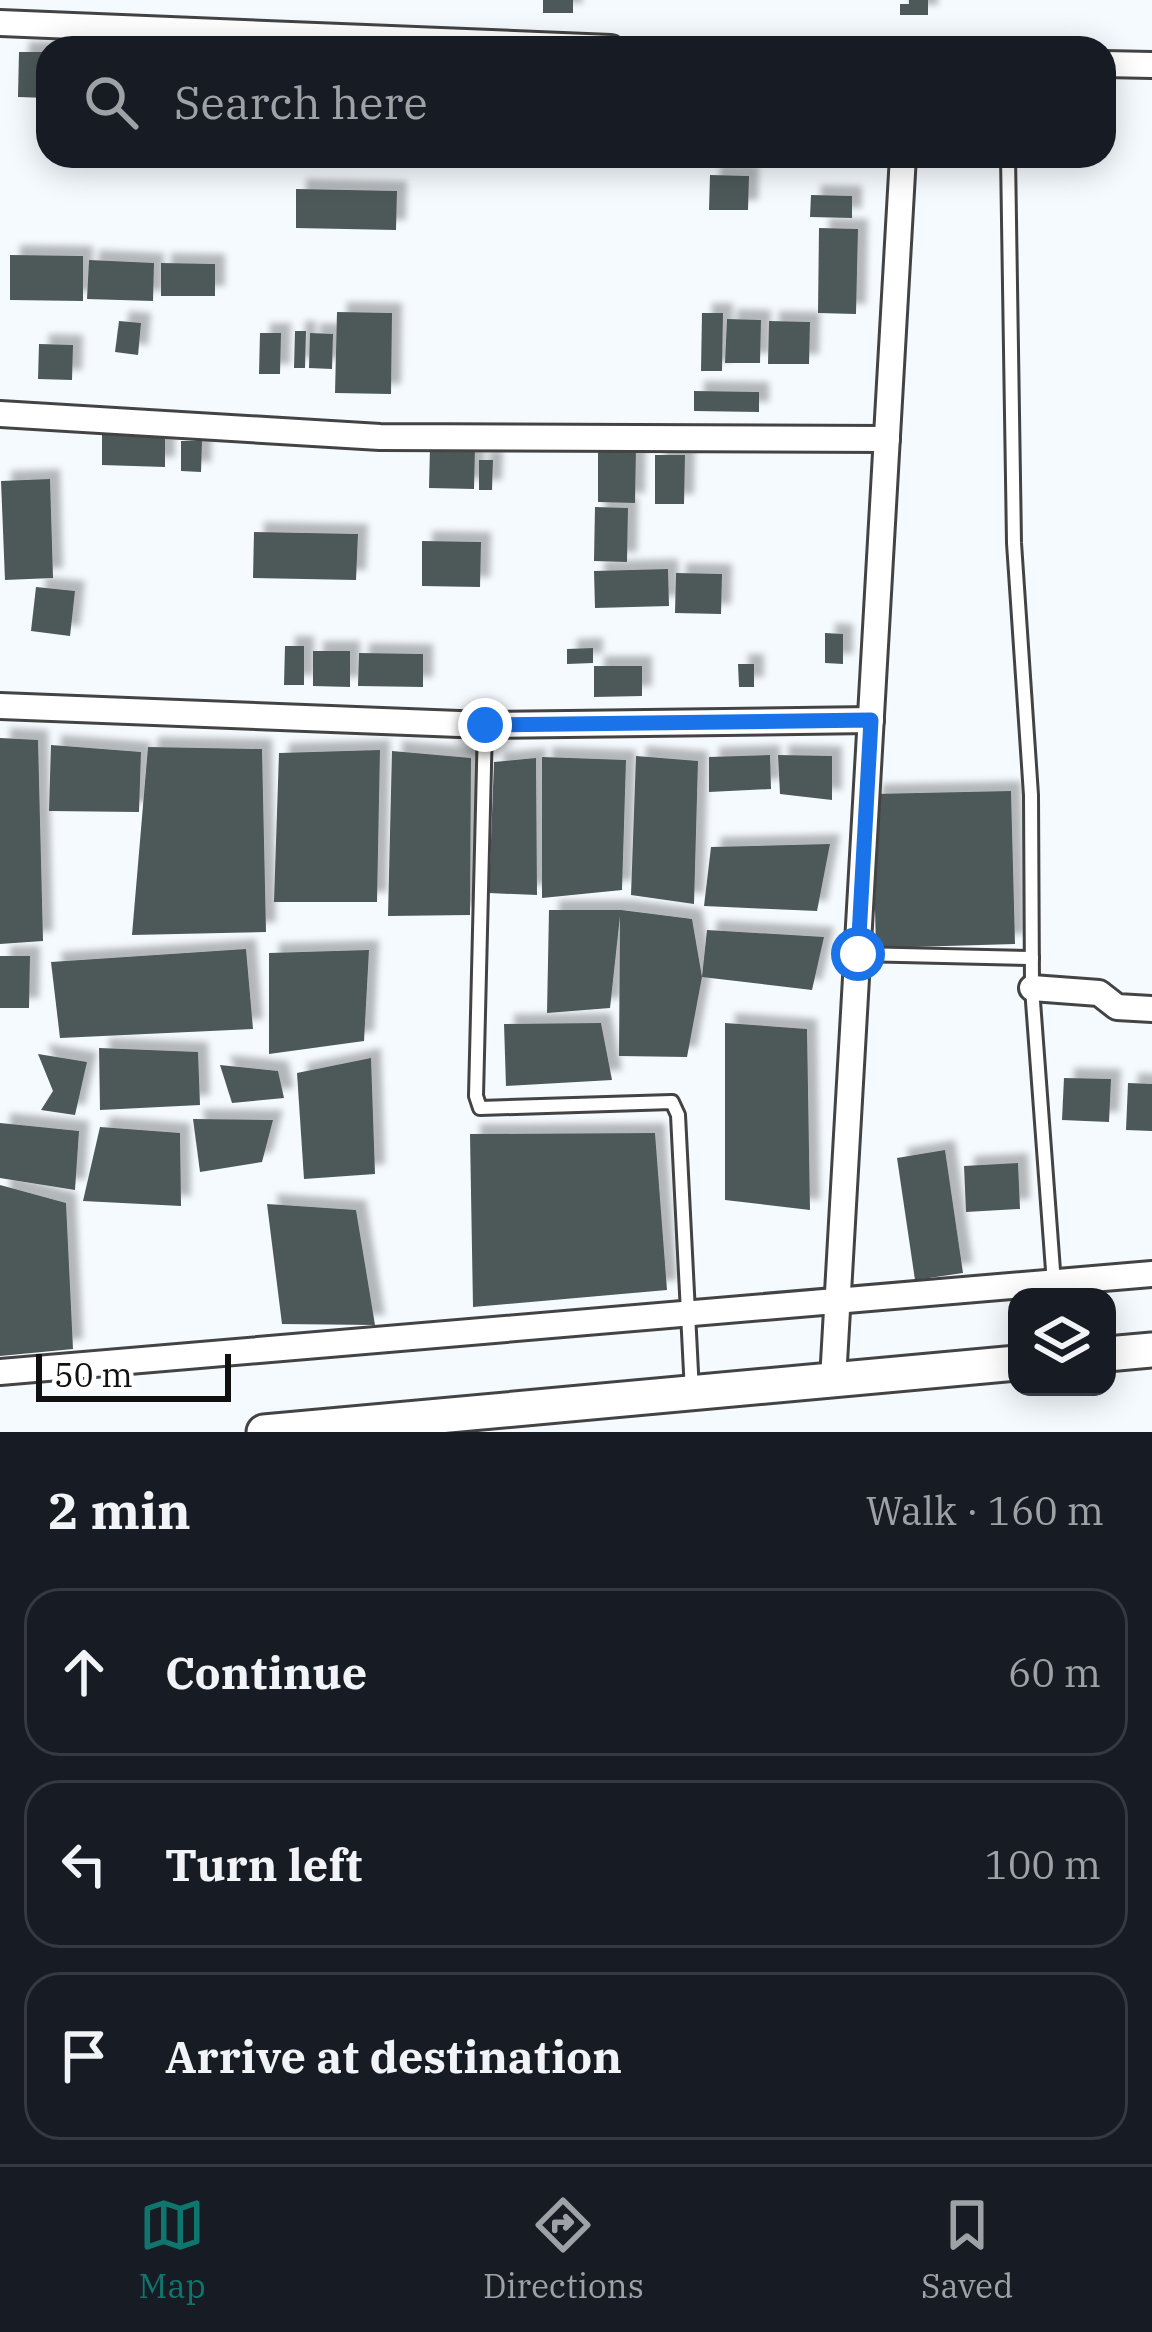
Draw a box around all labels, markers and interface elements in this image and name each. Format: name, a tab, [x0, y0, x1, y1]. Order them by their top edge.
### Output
search box	[36, 36, 1116, 168]
icon: search	[78, 69, 144, 135]
text: Search here	[174, 73, 428, 131]
route end	[458, 698, 512, 752]
route start	[831, 927, 885, 981]
map controls	[1008, 1288, 1116, 1396]
button: layers	[1008, 1288, 1116, 1396]
scale bar	[36, 1348, 231, 1401]
text: 50 m	[54, 1353, 133, 1396]
text: 2 min	[48, 1477, 191, 1543]
text: Walk · 160 m	[866, 1485, 1104, 1536]
icon: ahead	[51, 1639, 117, 1705]
text: Continue	[165, 1643, 367, 1701]
text: 60 m	[1008, 1647, 1101, 1698]
icon: left	[51, 1831, 117, 1897]
text: Turn left	[165, 1835, 362, 1893]
text: 100 m	[985, 1839, 1101, 1890]
icon: arrive	[51, 2023, 117, 2089]
text: Arrive at destination	[165, 2027, 622, 2085]
tab: Map	[139, 2192, 206, 2307]
tab: Directions	[483, 2192, 644, 2307]
tab: Saved	[921, 2192, 1013, 2307]

